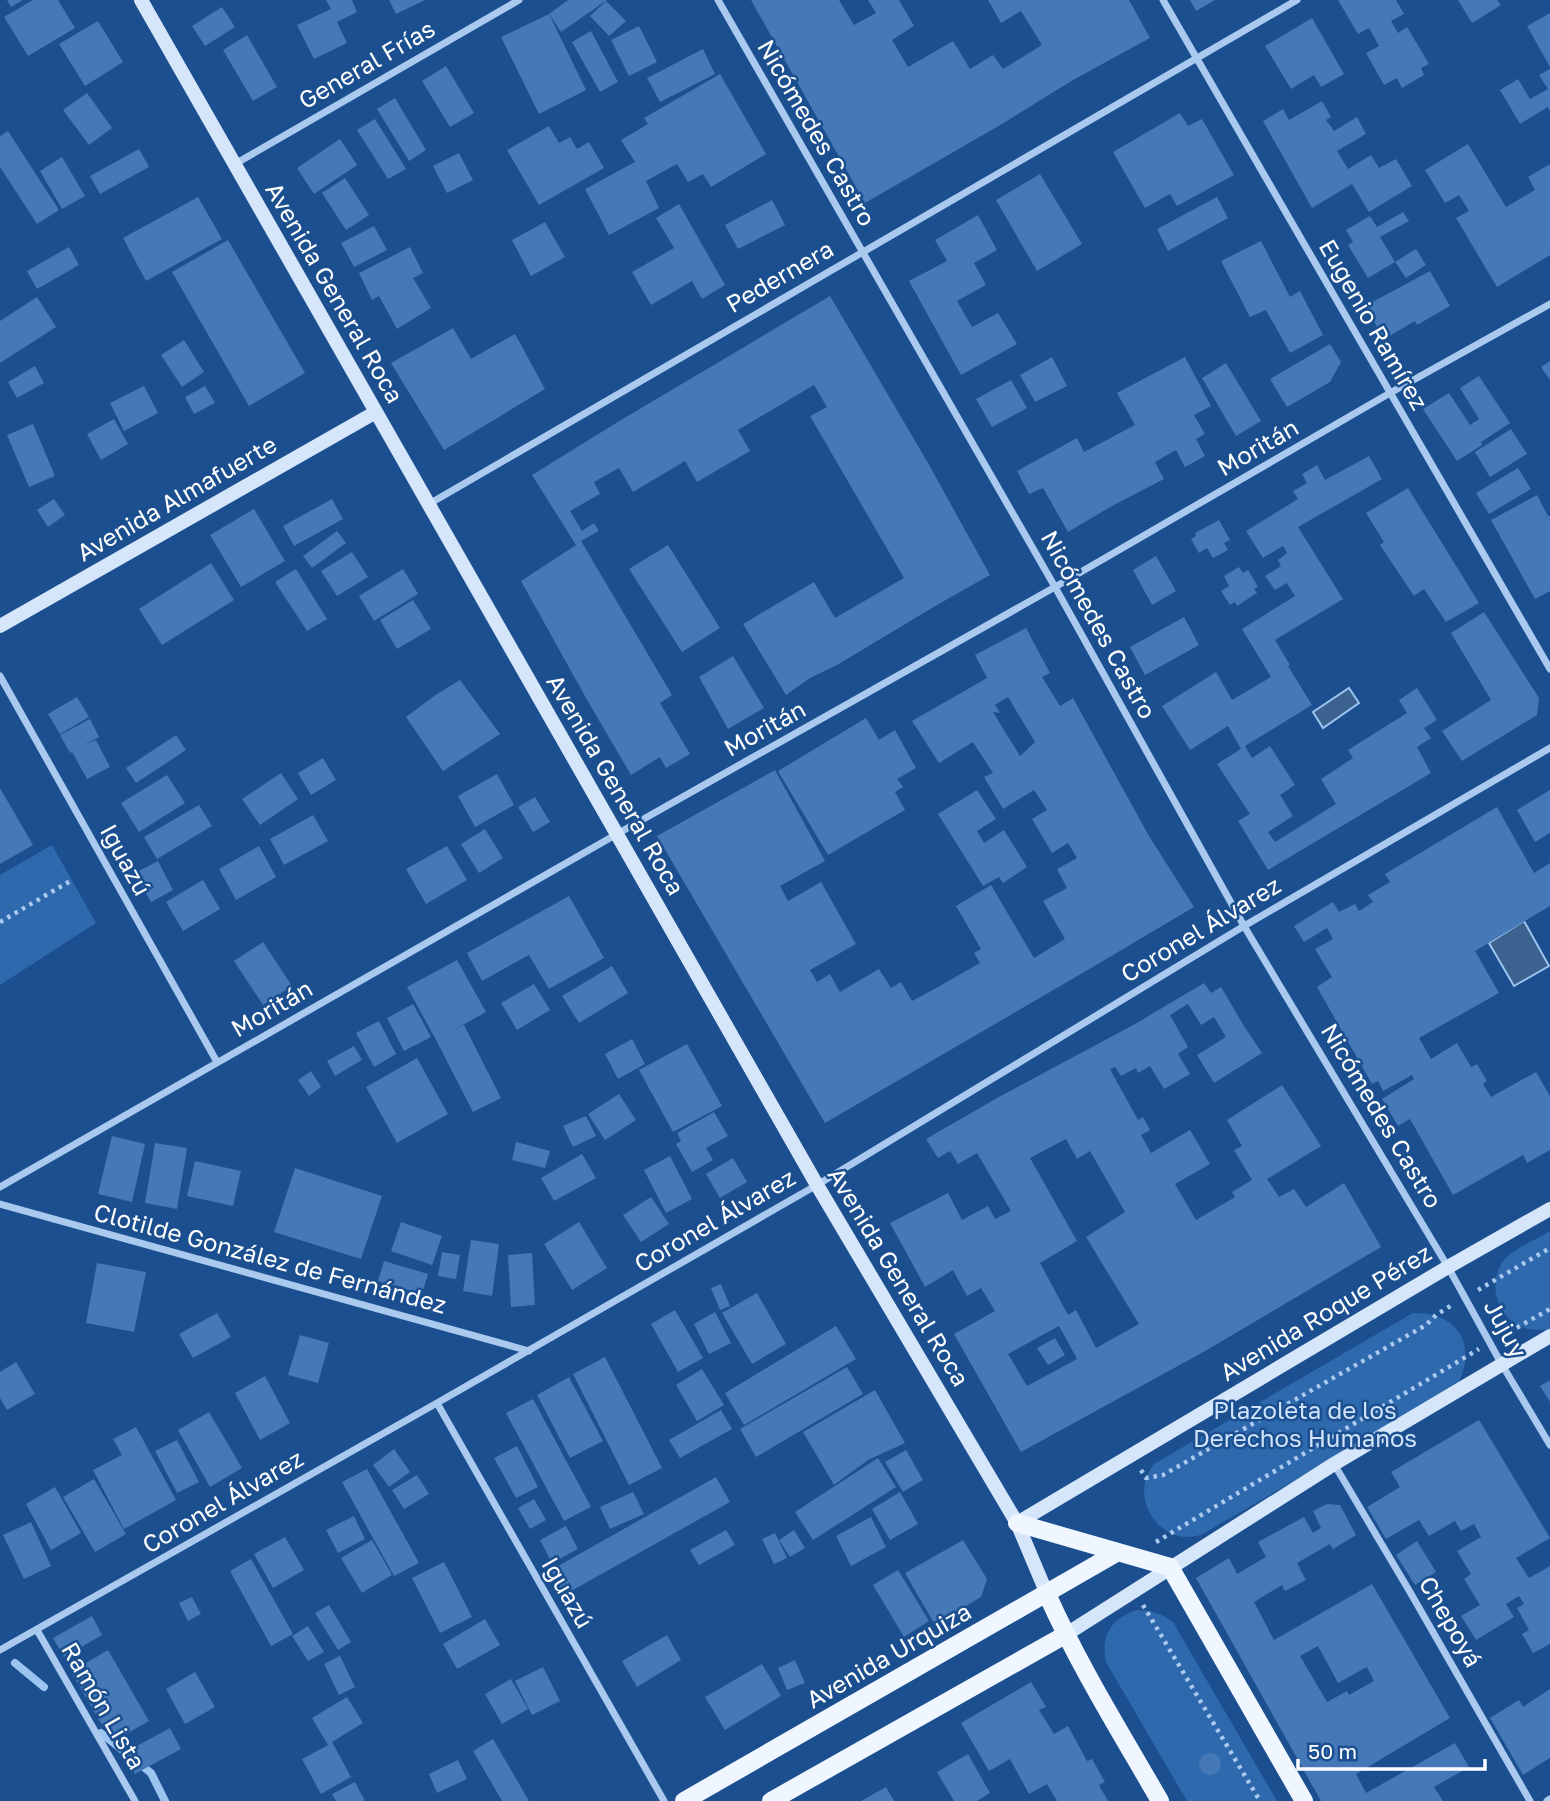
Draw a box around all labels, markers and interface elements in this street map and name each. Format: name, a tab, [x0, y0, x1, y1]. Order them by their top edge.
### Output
street label: General Frías	[293, 13, 439, 114]
street label: Nicómedes Castro	[752, 34, 882, 231]
street label: Avenida General Roca	[260, 177, 410, 408]
street label: Pedernera	[721, 233, 838, 318]
street label: Eugenio Ramírez	[1314, 234, 1435, 415]
street label: Moritán	[1212, 412, 1303, 481]
street label: Avenida Almafuerte	[71, 429, 281, 567]
street label: Nicómedes Castro	[1036, 525, 1163, 723]
street label: Avenida General Roca	[541, 669, 691, 900]
street label: Moritán	[718, 693, 810, 762]
street label: Iguazú	[95, 819, 158, 900]
street label: Coronel Álvarez	[1115, 870, 1285, 988]
street label: Moritán	[226, 973, 317, 1042]
street label: Nicómedes Castro	[1316, 1018, 1449, 1213]
street label: Coronel Álvarez	[629, 1162, 800, 1278]
street label: Avenida General Roca	[822, 1162, 976, 1391]
street label: Clotilde González de Fernández	[91, 1196, 450, 1319]
street label: Avenida Roque Pérez	[1214, 1237, 1436, 1386]
street label: Jujuy	[1479, 1294, 1534, 1363]
park label: Plazoleta de los Derechos Humanos	[1193, 1395, 1417, 1452]
street label: Coronel Álvarez	[137, 1443, 308, 1559]
street label: Iguazú	[536, 1552, 600, 1633]
street label: Chepoyá	[1414, 1571, 1489, 1672]
street label: Avenida Urquiza	[801, 1596, 976, 1714]
street label: Ramón Lista	[56, 1636, 152, 1774]
scale bar	[1298, 1728, 1485, 1772]
text: 50 m	[1308, 1738, 1357, 1764]

